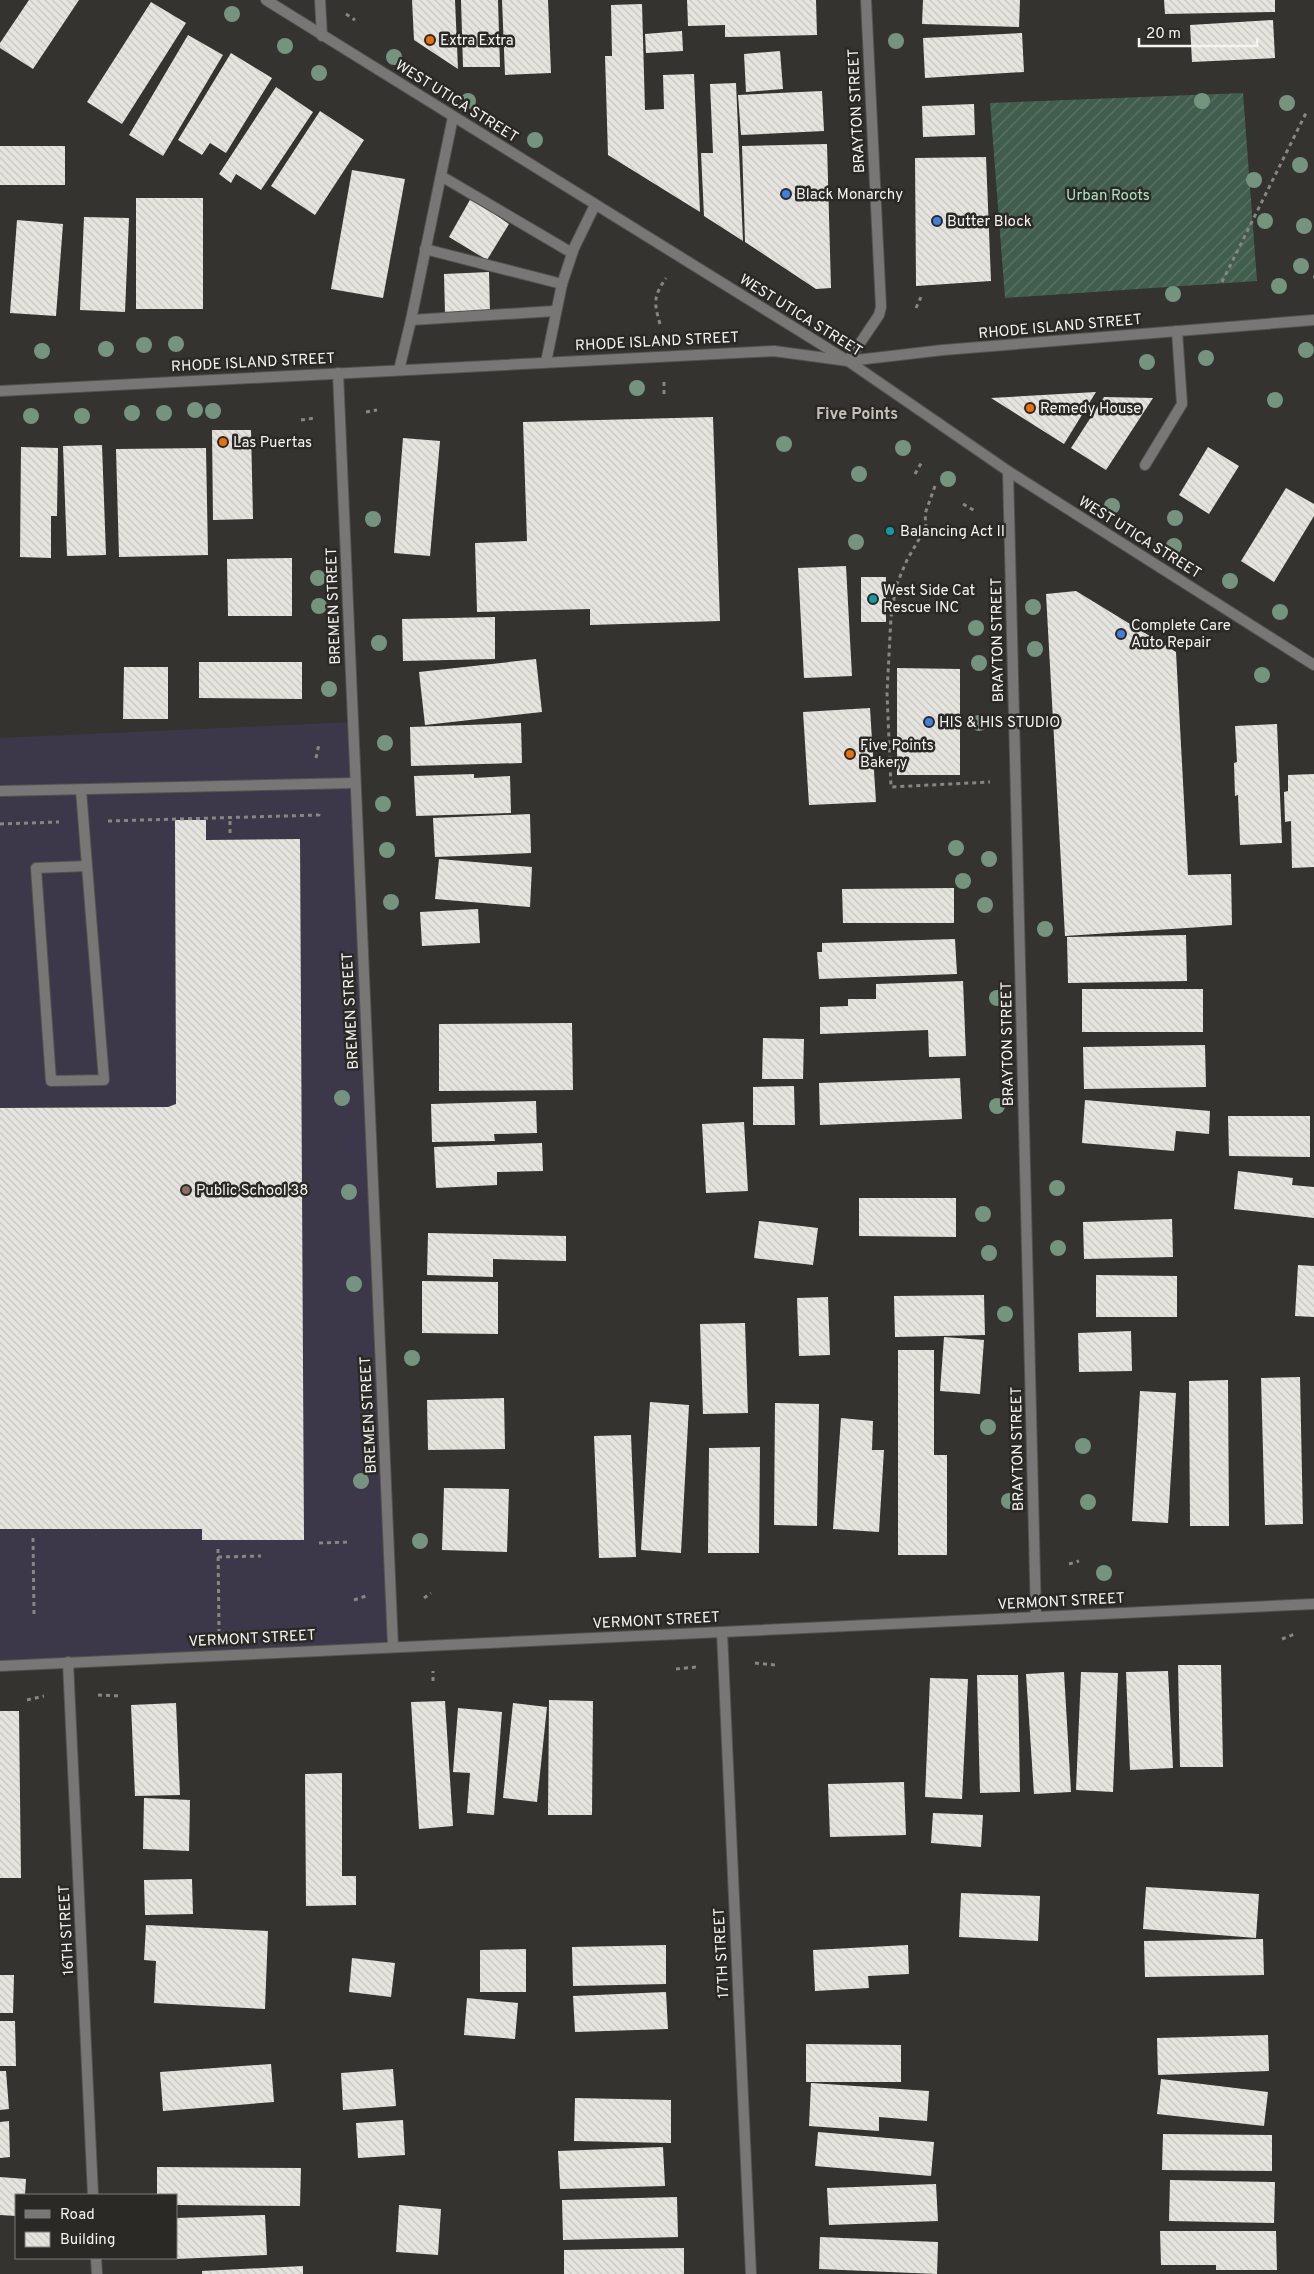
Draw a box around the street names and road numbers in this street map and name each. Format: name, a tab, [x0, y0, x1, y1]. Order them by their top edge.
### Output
street label: BRAYTON STREET	[845, 48, 870, 174]
street label: WEST UTICA STREET	[391, 57, 521, 148]
street label: WEST UTICA STREET	[735, 271, 865, 362]
street label: RHODE ISLAND STREET	[978, 311, 1143, 344]
street label: RHODE ISLAND STREET	[575, 329, 739, 356]
street label: RHODE ISLAND STREET	[171, 350, 335, 377]
street label: WEST UTICA STREET	[1074, 493, 1204, 584]
street label: BREMEN STREET	[323, 547, 346, 665]
street label: BRAYTON STREET	[988, 577, 1009, 702]
street label: BREMEN STREET	[339, 952, 364, 1070]
street label: BRAYTON STREET	[998, 981, 1019, 1106]
street label: BREMEN STREET	[357, 1356, 382, 1474]
street label: BRAYTON STREET	[1008, 1386, 1029, 1511]
street label: VERMONT STREET	[997, 1590, 1125, 1615]
street label: VERMONT STREET	[592, 1609, 720, 1634]
street label: VERMONT STREET	[188, 1627, 316, 1652]
street label: 16TH STREET	[56, 1884, 79, 1976]
street label: 17TH STREET	[711, 1907, 734, 1999]

